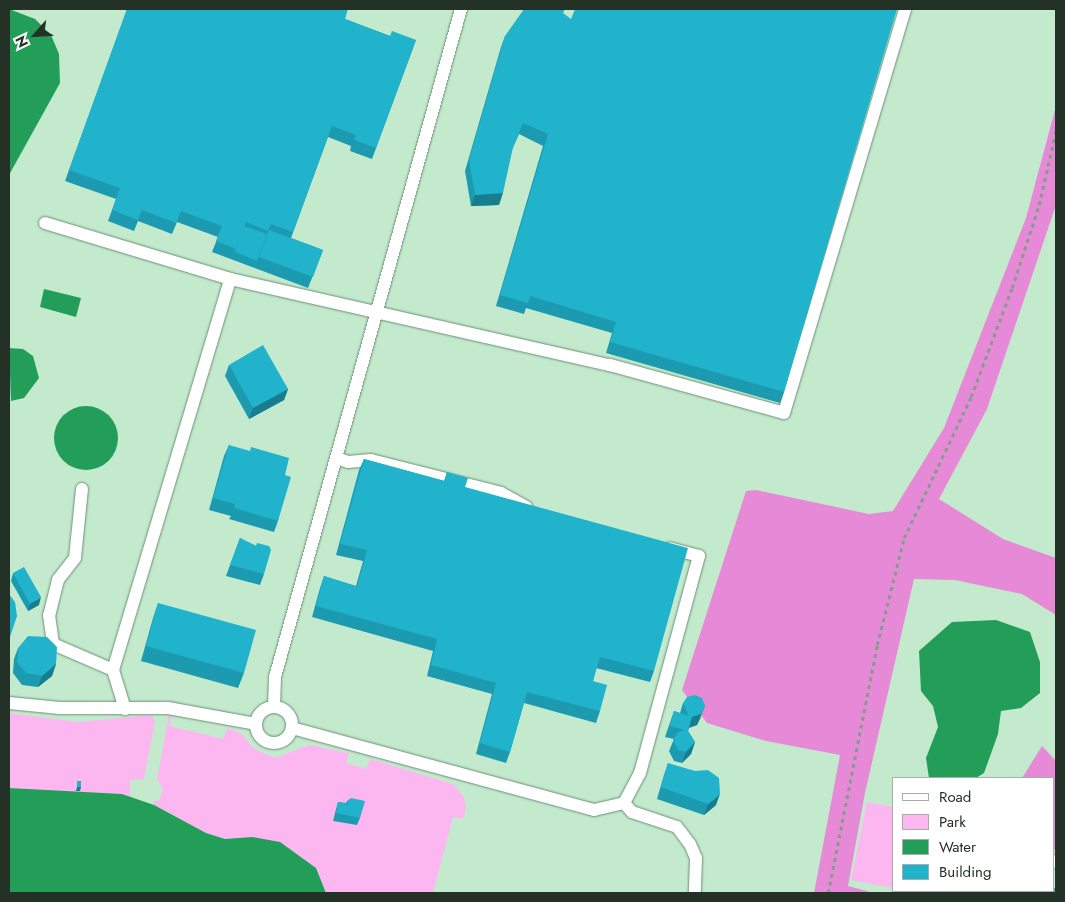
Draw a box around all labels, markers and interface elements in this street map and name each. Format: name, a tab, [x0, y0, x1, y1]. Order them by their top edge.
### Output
north arrow	[10, 10, 60, 60]
text: N	[10, 32, 33, 51]
legend	[892, 777, 1055, 892]
text: Road	[939, 786, 971, 808]
text: Park	[939, 811, 966, 833]
text: Water	[939, 836, 976, 858]
text: Building	[939, 861, 991, 883]

